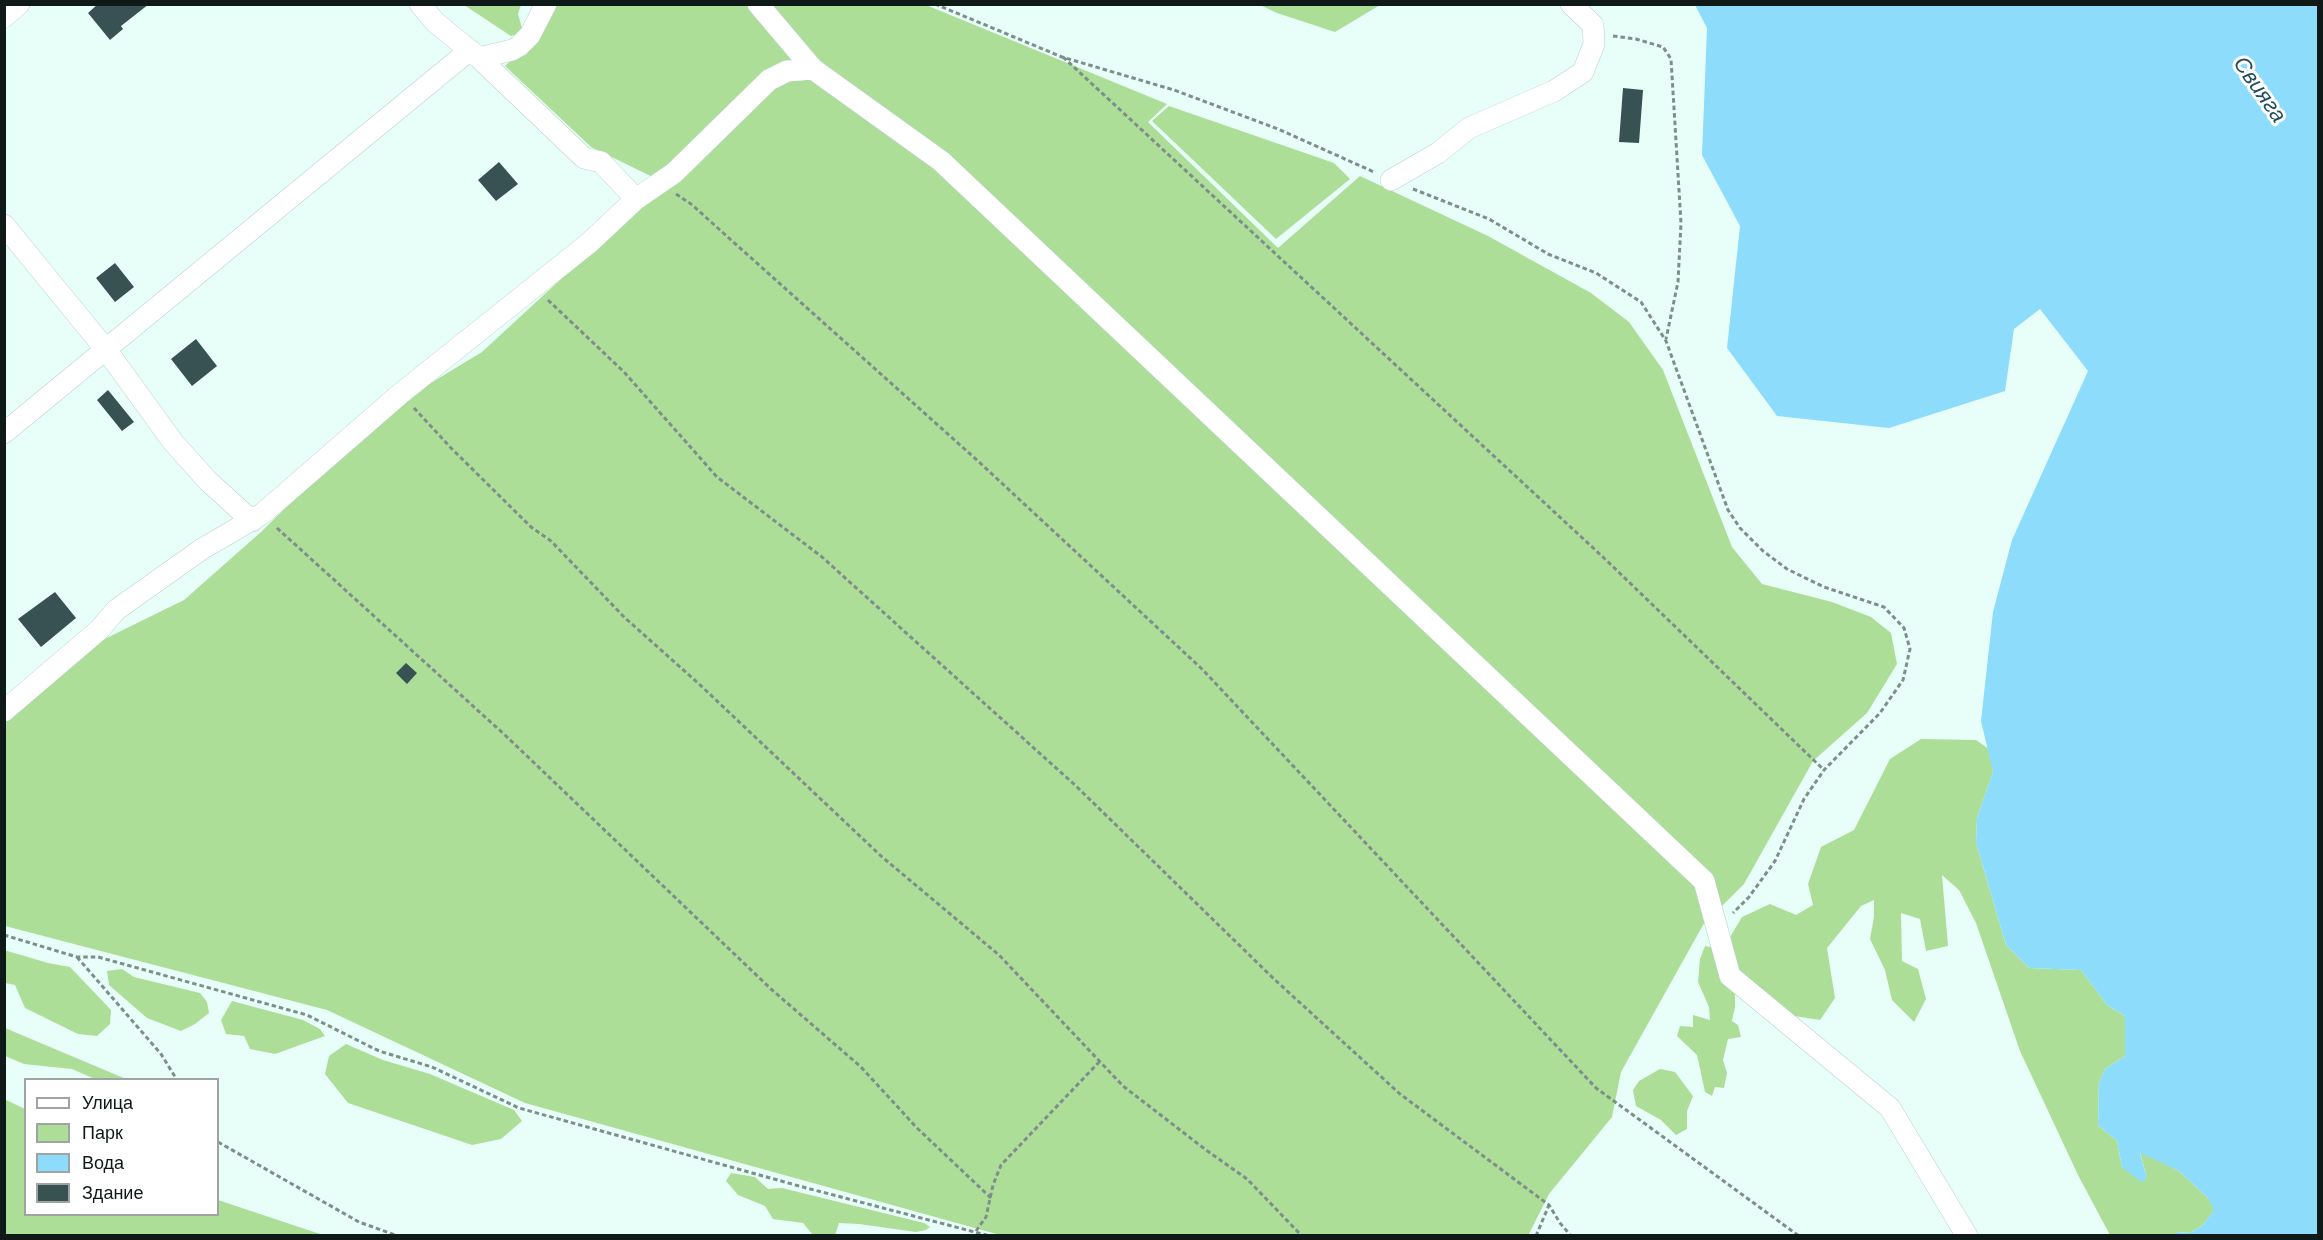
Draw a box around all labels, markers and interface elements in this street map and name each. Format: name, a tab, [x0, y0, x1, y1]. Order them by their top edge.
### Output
water label: Свияга	[2227, 52, 2291, 128]
legend	[24, 1078, 219, 1216]
text: Улица	[82, 1093, 133, 1113]
text: Парк	[82, 1123, 123, 1143]
text: Вода	[82, 1153, 124, 1173]
text: Здание	[82, 1183, 143, 1203]

